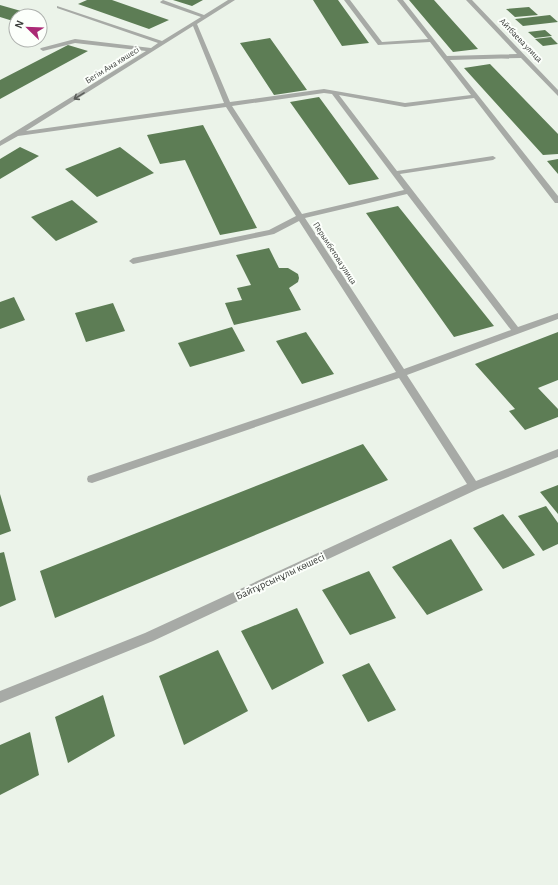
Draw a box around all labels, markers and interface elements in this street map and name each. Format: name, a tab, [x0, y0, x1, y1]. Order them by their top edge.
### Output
north arrow	[8, 8, 48, 48]
street label: Айтбаева улица	[498, 17, 544, 64]
text: N	[13, 19, 26, 30]
street label: Бегім Ана көшесі	[84, 45, 141, 86]
one-way arrow	[73, 92, 84, 100]
street label: Перымбетова улица	[311, 220, 358, 286]
street label: Байтұрсынұлы көшесі	[234, 551, 326, 602]

